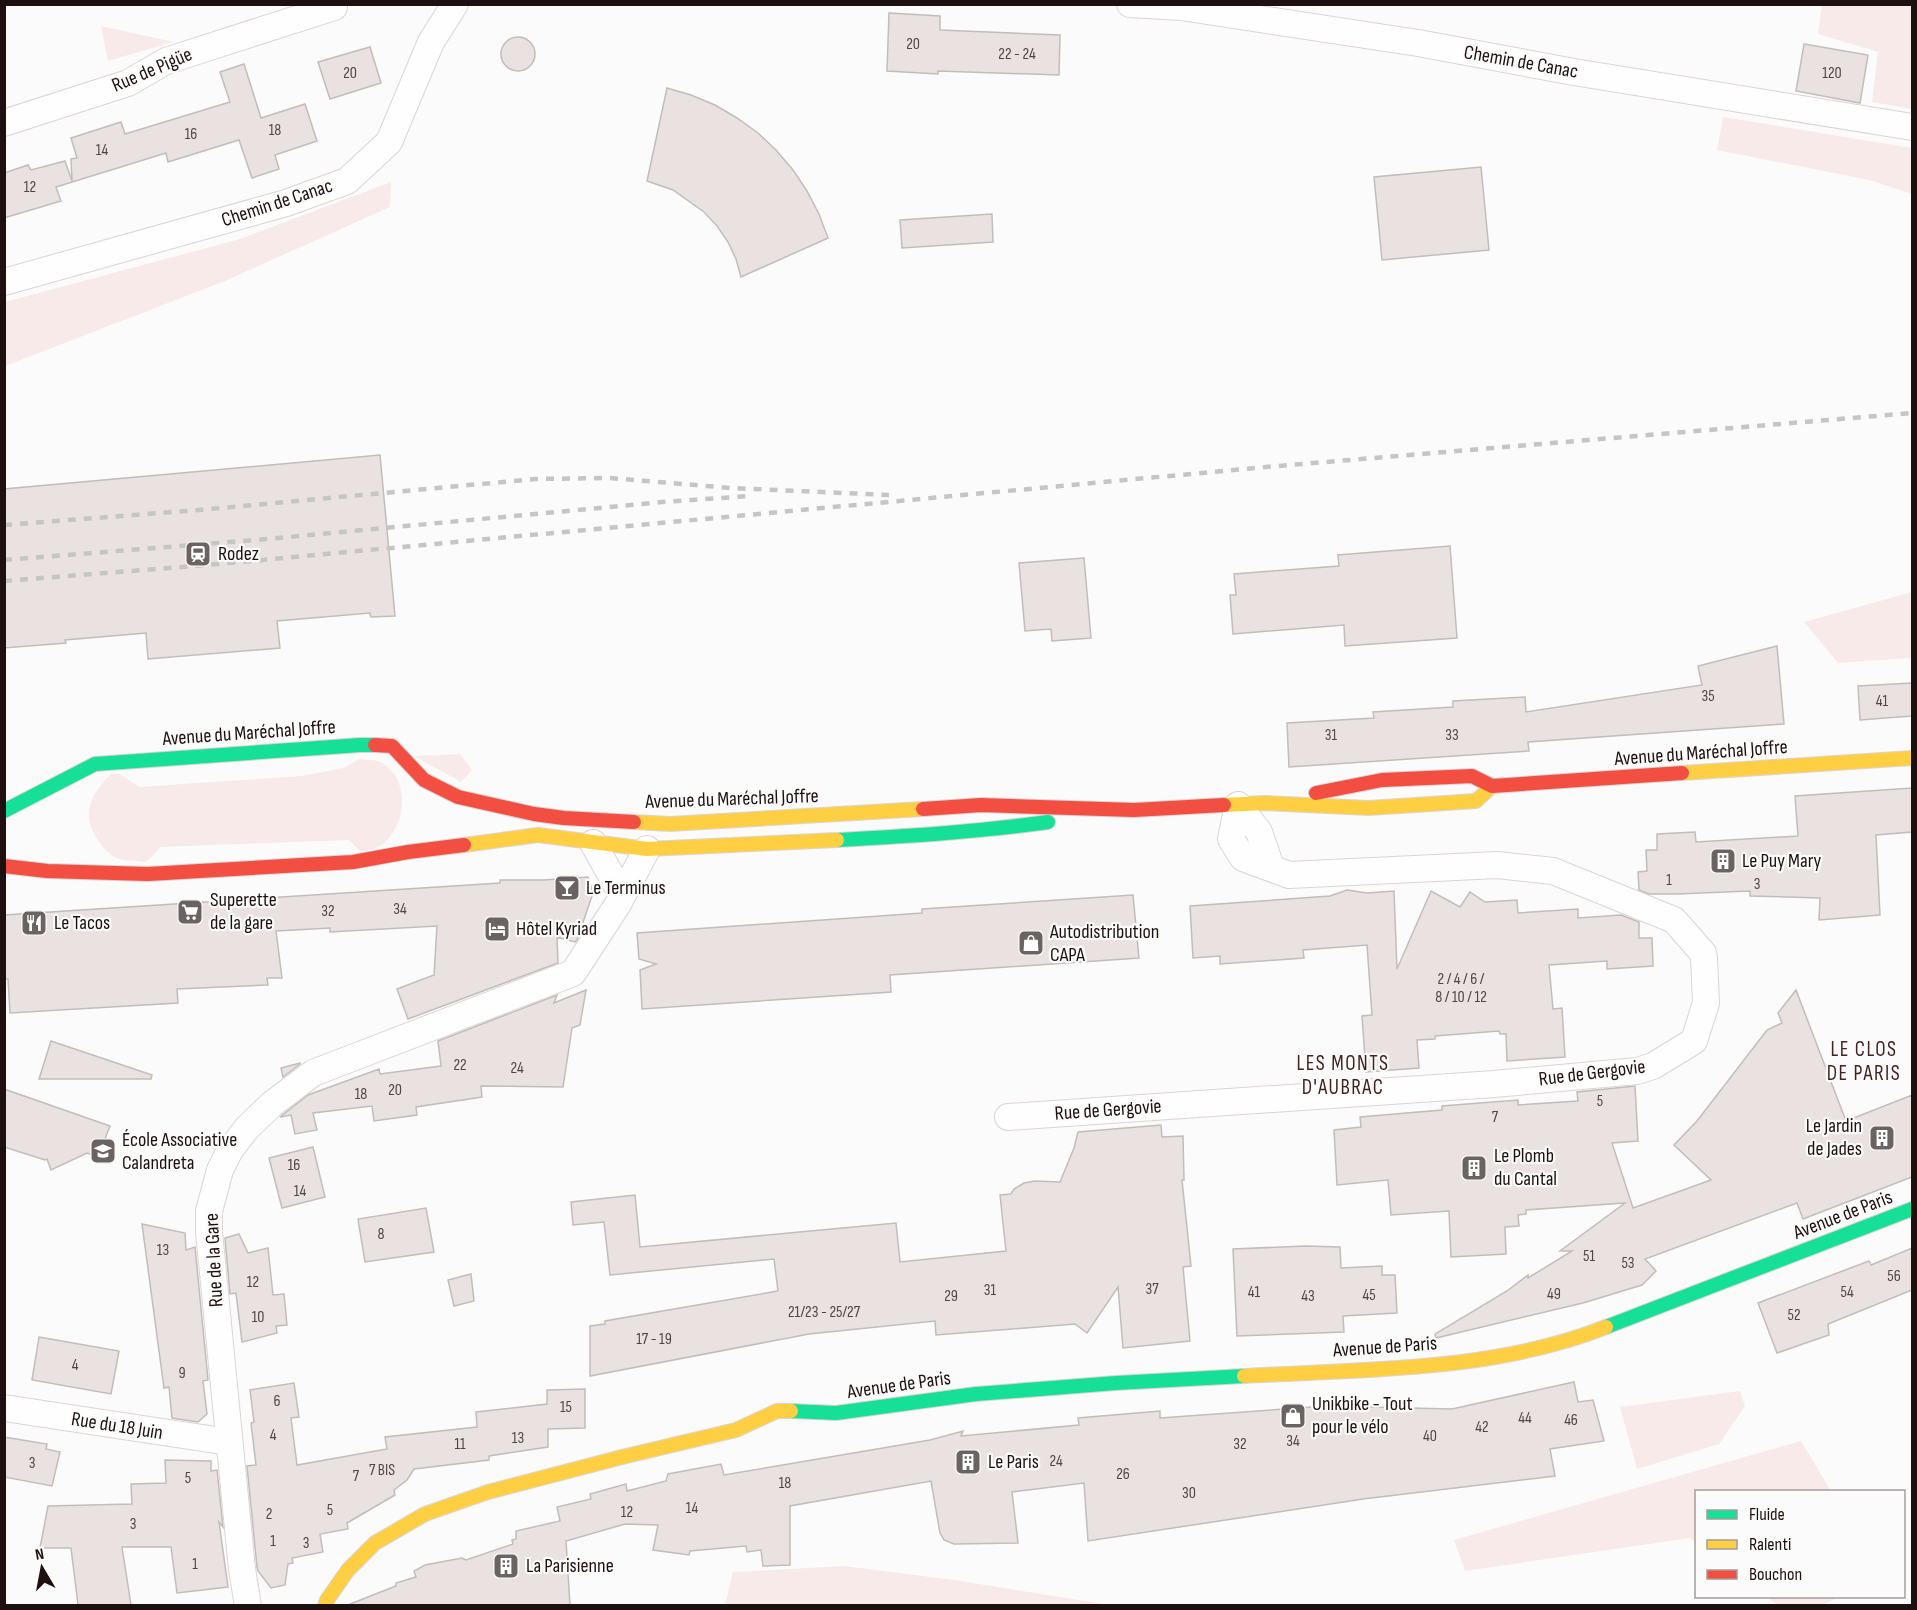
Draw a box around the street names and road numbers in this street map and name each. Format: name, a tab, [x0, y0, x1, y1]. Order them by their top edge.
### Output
street label: Chemin de Canac	[1462, 40, 1580, 84]
street label: Rue de Pigüe	[108, 42, 196, 98]
street label: Chemin de Canac	[218, 174, 336, 232]
street label: Avenue du Maréchal Joffre	[161, 715, 336, 751]
street label: Avenue du Maréchal Joffre	[1613, 735, 1788, 771]
street label: Avenue du Maréchal Joffre	[644, 784, 819, 814]
street label: Rue de Gergovie	[1537, 1055, 1647, 1091]
street label: Rue de Gergovie	[1054, 1094, 1162, 1126]
street label: Avenue de Paris	[1789, 1185, 1896, 1245]
street label: Rue de la Gare	[200, 1212, 228, 1308]
street label: Avenue de Paris	[1331, 1331, 1438, 1363]
street label: Avenue de Paris	[845, 1366, 952, 1404]
street label: Rue du 18 Juin	[69, 1407, 165, 1445]

